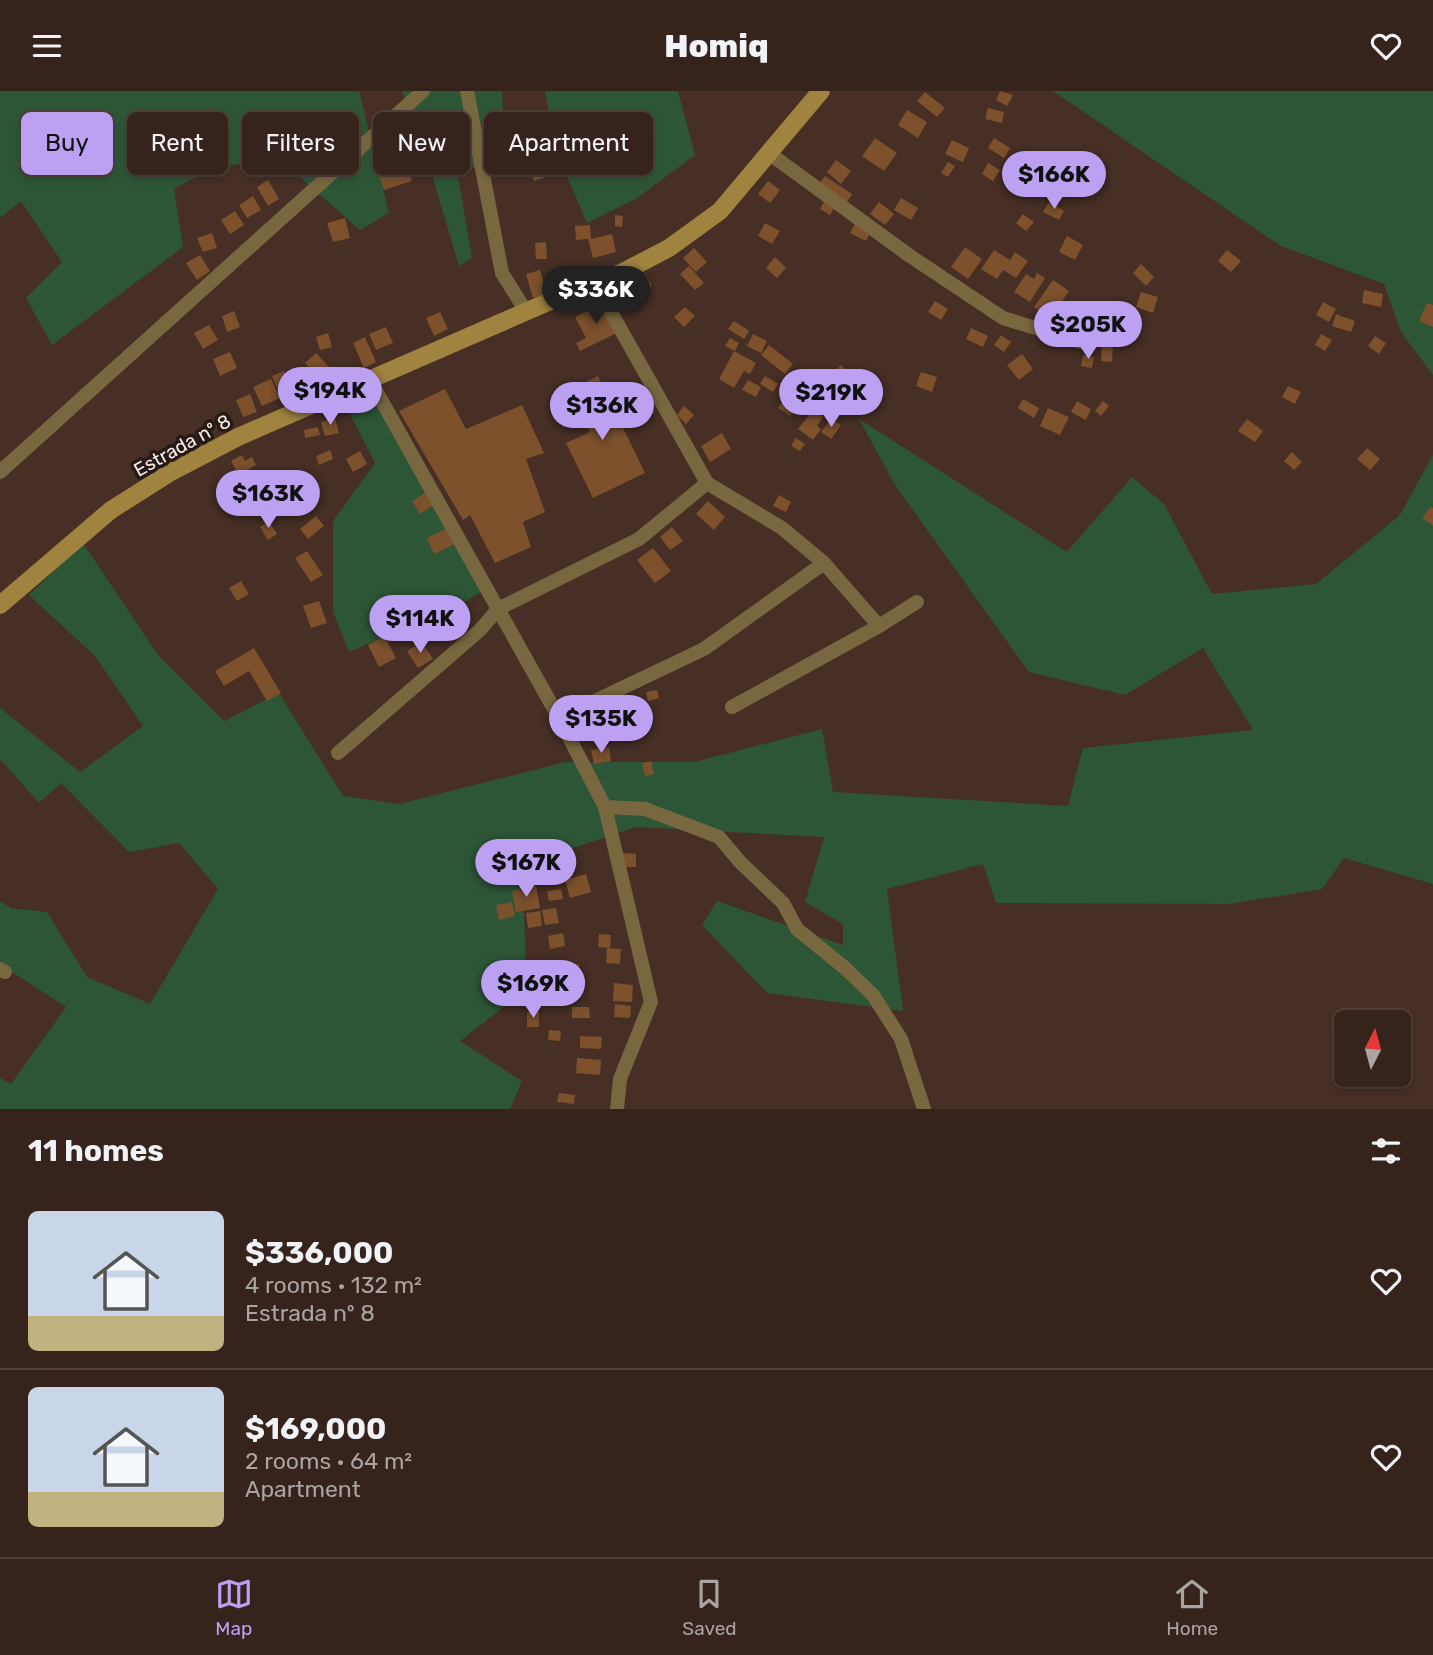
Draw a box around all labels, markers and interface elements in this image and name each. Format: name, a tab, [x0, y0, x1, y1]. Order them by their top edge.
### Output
icon: menu	[28, 27, 66, 65]
text: Homiq	[664, 27, 769, 65]
icon: heart	[1367, 27, 1405, 65]
chip: Buy	[21, 112, 113, 175]
chip: Rent	[127, 112, 228, 175]
chip: Filters	[242, 112, 359, 175]
chip: New	[373, 112, 470, 175]
chip: Apartment	[484, 112, 653, 175]
pin: $166K	[1005, 151, 1103, 211]
text: $166K	[1018, 160, 1090, 188]
pin: $336K	[547, 267, 645, 326]
text: $336K	[558, 275, 634, 303]
pin: $205K	[1039, 301, 1137, 361]
text: $205K	[1050, 310, 1126, 338]
pin: $194K	[281, 367, 379, 427]
pin: $219K	[782, 369, 880, 429]
text: $194K	[294, 376, 366, 404]
text: $219K	[795, 378, 867, 406]
pin: $136K	[553, 383, 651, 442]
text: $136K	[566, 391, 638, 419]
street label: Estrada nº 8	[130, 409, 235, 482]
pin: $163K	[219, 471, 317, 530]
text: $163K	[232, 479, 304, 507]
pin: $114K	[371, 595, 469, 655]
text: $114K	[385, 604, 455, 632]
pin: $135K	[552, 695, 650, 755]
text: $135K	[565, 704, 637, 732]
pin: $167K	[477, 839, 575, 899]
text: $167K	[491, 848, 561, 876]
pin: $169K	[484, 961, 582, 1020]
text: $169K	[497, 969, 569, 997]
north arrow	[1334, 1010, 1410, 1087]
map controls	[1334, 1010, 1411, 1087]
icon: filters	[1367, 1132, 1405, 1170]
text: 11 homes	[28, 1133, 164, 1169]
text: $336,000	[245, 1235, 393, 1271]
icon: home	[84, 1239, 168, 1323]
icon: heart	[1367, 1262, 1405, 1300]
text: 4 rooms · 132 m²	[245, 1271, 422, 1299]
text: Estrada nº 8	[245, 1299, 375, 1327]
text: $169,000	[245, 1411, 387, 1447]
icon: home	[84, 1415, 168, 1499]
icon: heart	[1367, 1438, 1405, 1476]
text: 2 rooms · 64 m²	[245, 1447, 412, 1475]
text: Apartment	[245, 1475, 361, 1503]
tab: Map	[215, 1575, 253, 1640]
tab: Saved	[682, 1575, 737, 1640]
tab: Home	[1166, 1575, 1218, 1640]

